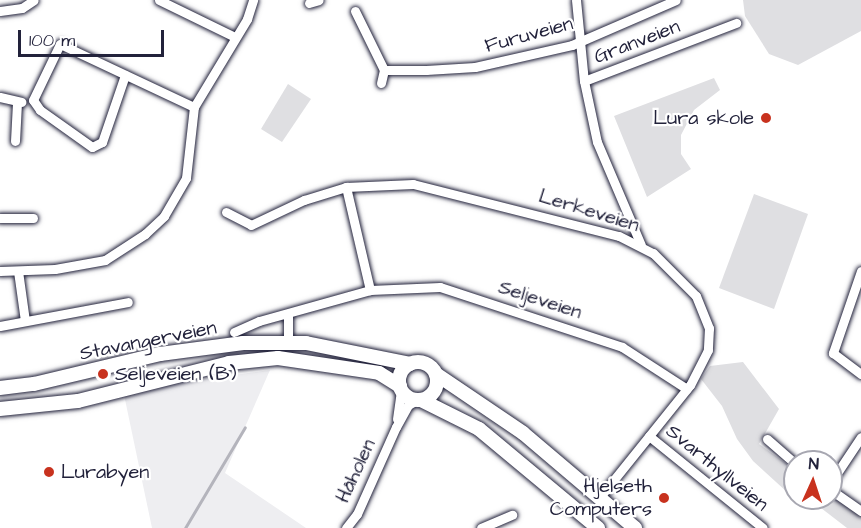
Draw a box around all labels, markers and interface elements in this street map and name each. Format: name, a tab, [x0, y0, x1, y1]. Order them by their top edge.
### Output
street label: Furuveien	[482, 12, 576, 58]
street label: Granveien	[591, 15, 683, 69]
scale bar	[21, 18, 166, 56]
text: 100 m	[29, 28, 75, 53]
place label: Lura skole	[653, 106, 754, 130]
marker: Lura skole	[759, 111, 773, 125]
street label: Lerkeveien	[536, 184, 642, 238]
street label: Seljeveien	[495, 275, 585, 325]
street label: Stavangerveien	[78, 316, 218, 366]
place label: Seljeveien (B)	[115, 362, 236, 386]
marker: Seljeveien (B)	[96, 367, 110, 381]
street label: Svarthyllveien	[661, 419, 773, 517]
street label: Håholen	[331, 435, 381, 507]
north arrow	[783, 450, 843, 510]
text: N	[808, 453, 819, 475]
place label: Lurabyen	[61, 460, 149, 484]
marker: Lurabyen	[42, 465, 56, 479]
place label: Hjelseth Computers	[550, 474, 652, 521]
marker: Hjelseth Computers	[657, 491, 671, 505]

